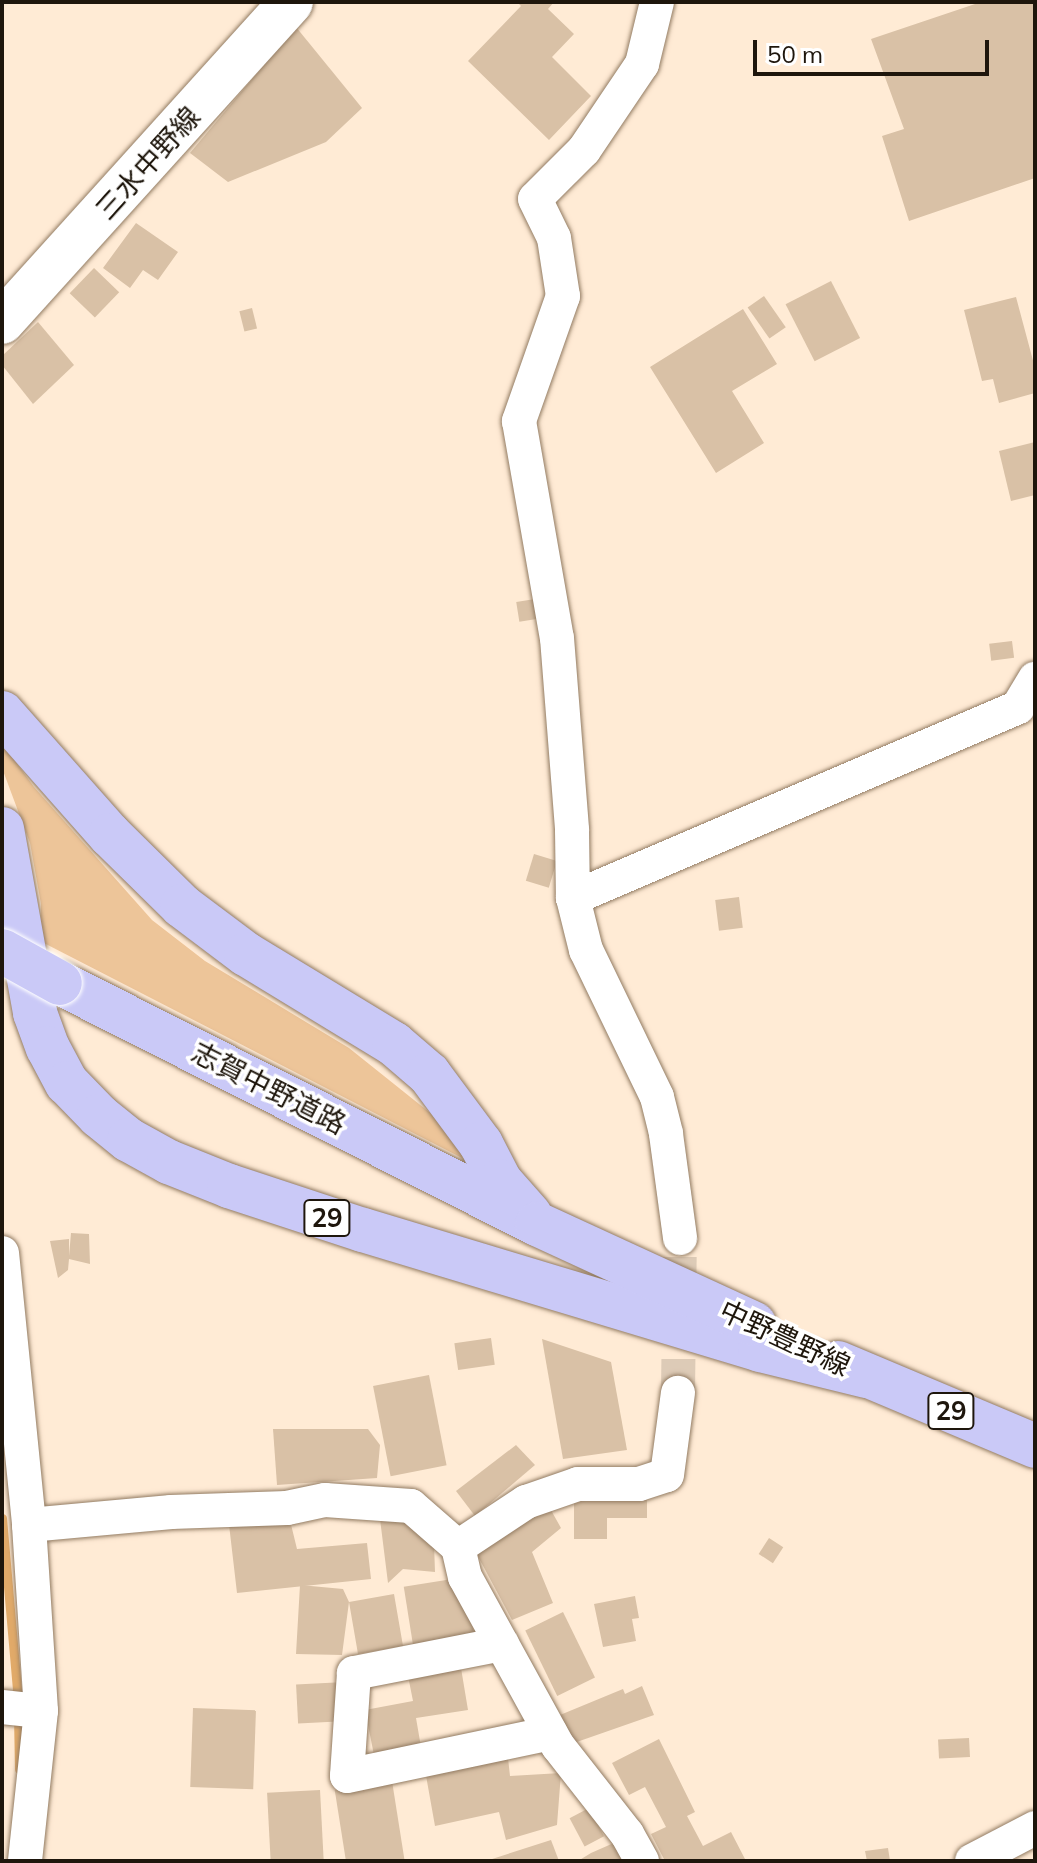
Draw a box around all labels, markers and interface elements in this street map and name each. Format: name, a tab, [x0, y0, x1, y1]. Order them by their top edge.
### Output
scale bar	[757, 24, 993, 74]
text: 50 m	[767, 39, 823, 69]
street label: 三水中野線	[89, 100, 207, 226]
street label: 志賀中野道路	[187, 1035, 351, 1141]
road number: 29	[303, 1196, 351, 1240]
street label: 中野豊野線	[714, 1293, 856, 1383]
road number: 29	[927, 1389, 975, 1433]

